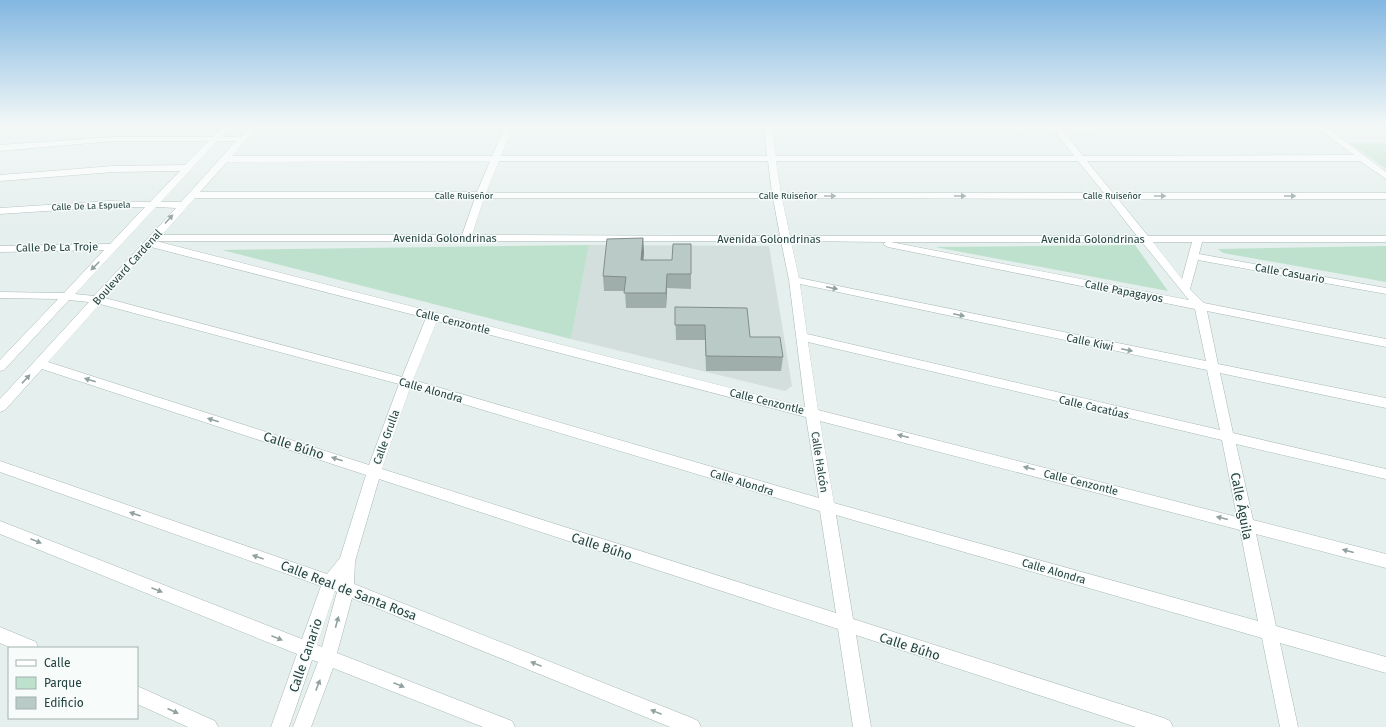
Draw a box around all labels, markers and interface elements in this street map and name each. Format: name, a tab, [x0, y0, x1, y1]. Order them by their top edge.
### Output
street label: Calle Ruiseñor	[435, 191, 494, 201]
street label: Calle Ruiseñor	[759, 191, 818, 201]
street label: Calle Ruiseñor	[1083, 191, 1142, 201]
one-way arrow	[824, 193, 837, 199]
one-way arrow	[954, 193, 967, 199]
one-way arrow	[1154, 193, 1167, 199]
one-way arrow	[1284, 193, 1297, 199]
street label: Calle De La Espuela	[51, 200, 131, 212]
one-way arrow	[165, 214, 174, 225]
street label: Boulevard Cardenal	[90, 227, 165, 308]
street label: Avenida Golondrinas	[393, 232, 497, 245]
street label: Avenida Golondrinas	[717, 233, 821, 246]
street label: Avenida Golondrinas	[1041, 233, 1145, 246]
street label: Calle De La Troje	[16, 240, 98, 255]
one-way arrow	[90, 261, 100, 271]
street label: Calle Casuario	[1254, 261, 1326, 286]
street label: Calle Papagayos	[1084, 278, 1164, 305]
one-way arrow	[826, 285, 838, 291]
street label: Calle Cenzontle	[414, 306, 491, 337]
one-way arrow	[953, 312, 965, 318]
street label: Calle Kiwi	[1065, 331, 1115, 354]
one-way arrow	[1121, 347, 1133, 353]
one-way arrow	[22, 374, 31, 384]
street label: Calle Alondra	[397, 375, 464, 406]
one-way arrow	[83, 377, 95, 383]
street label: Calle Cenzontle	[728, 386, 805, 417]
street label: Calle Cacatúas	[1057, 393, 1130, 422]
street label: Calle Grulla	[371, 408, 402, 466]
one-way arrow	[207, 416, 219, 422]
street label: Calle Búho	[262, 429, 326, 462]
street label: Calle Halcón	[808, 431, 831, 494]
one-way arrow	[897, 432, 909, 438]
one-way arrow	[331, 456, 343, 462]
one-way arrow	[1023, 465, 1035, 471]
street label: Calle Alondra	[708, 467, 775, 498]
street label: Calle Cenzontle	[1042, 467, 1119, 498]
street label: Calle Águila	[1228, 471, 1255, 541]
one-way arrow	[128, 510, 140, 516]
one-way arrow	[1216, 515, 1228, 521]
street label: Calle Búho	[570, 530, 634, 563]
one-way arrow	[31, 539, 43, 545]
one-way arrow	[1342, 548, 1354, 554]
one-way arrow	[251, 553, 263, 559]
street label: Calle Alondra	[1020, 556, 1087, 587]
street label: Calle Real de Santa Rosa	[279, 558, 419, 623]
one-way arrow	[151, 587, 163, 593]
street label: Calle Canario	[286, 616, 325, 694]
one-way arrow	[335, 616, 341, 629]
street label: Calle Búho	[878, 630, 942, 663]
one-way arrow	[272, 635, 283, 641]
legend	[8, 647, 138, 719]
text: Calle	[44, 656, 71, 670]
one-way arrow	[529, 660, 541, 666]
text: Parque	[44, 676, 82, 690]
one-way arrow	[315, 679, 321, 691]
one-way arrow	[393, 682, 405, 688]
text: Edificio	[44, 696, 84, 710]
one-way arrow	[167, 708, 178, 714]
one-way arrow	[650, 709, 662, 715]

